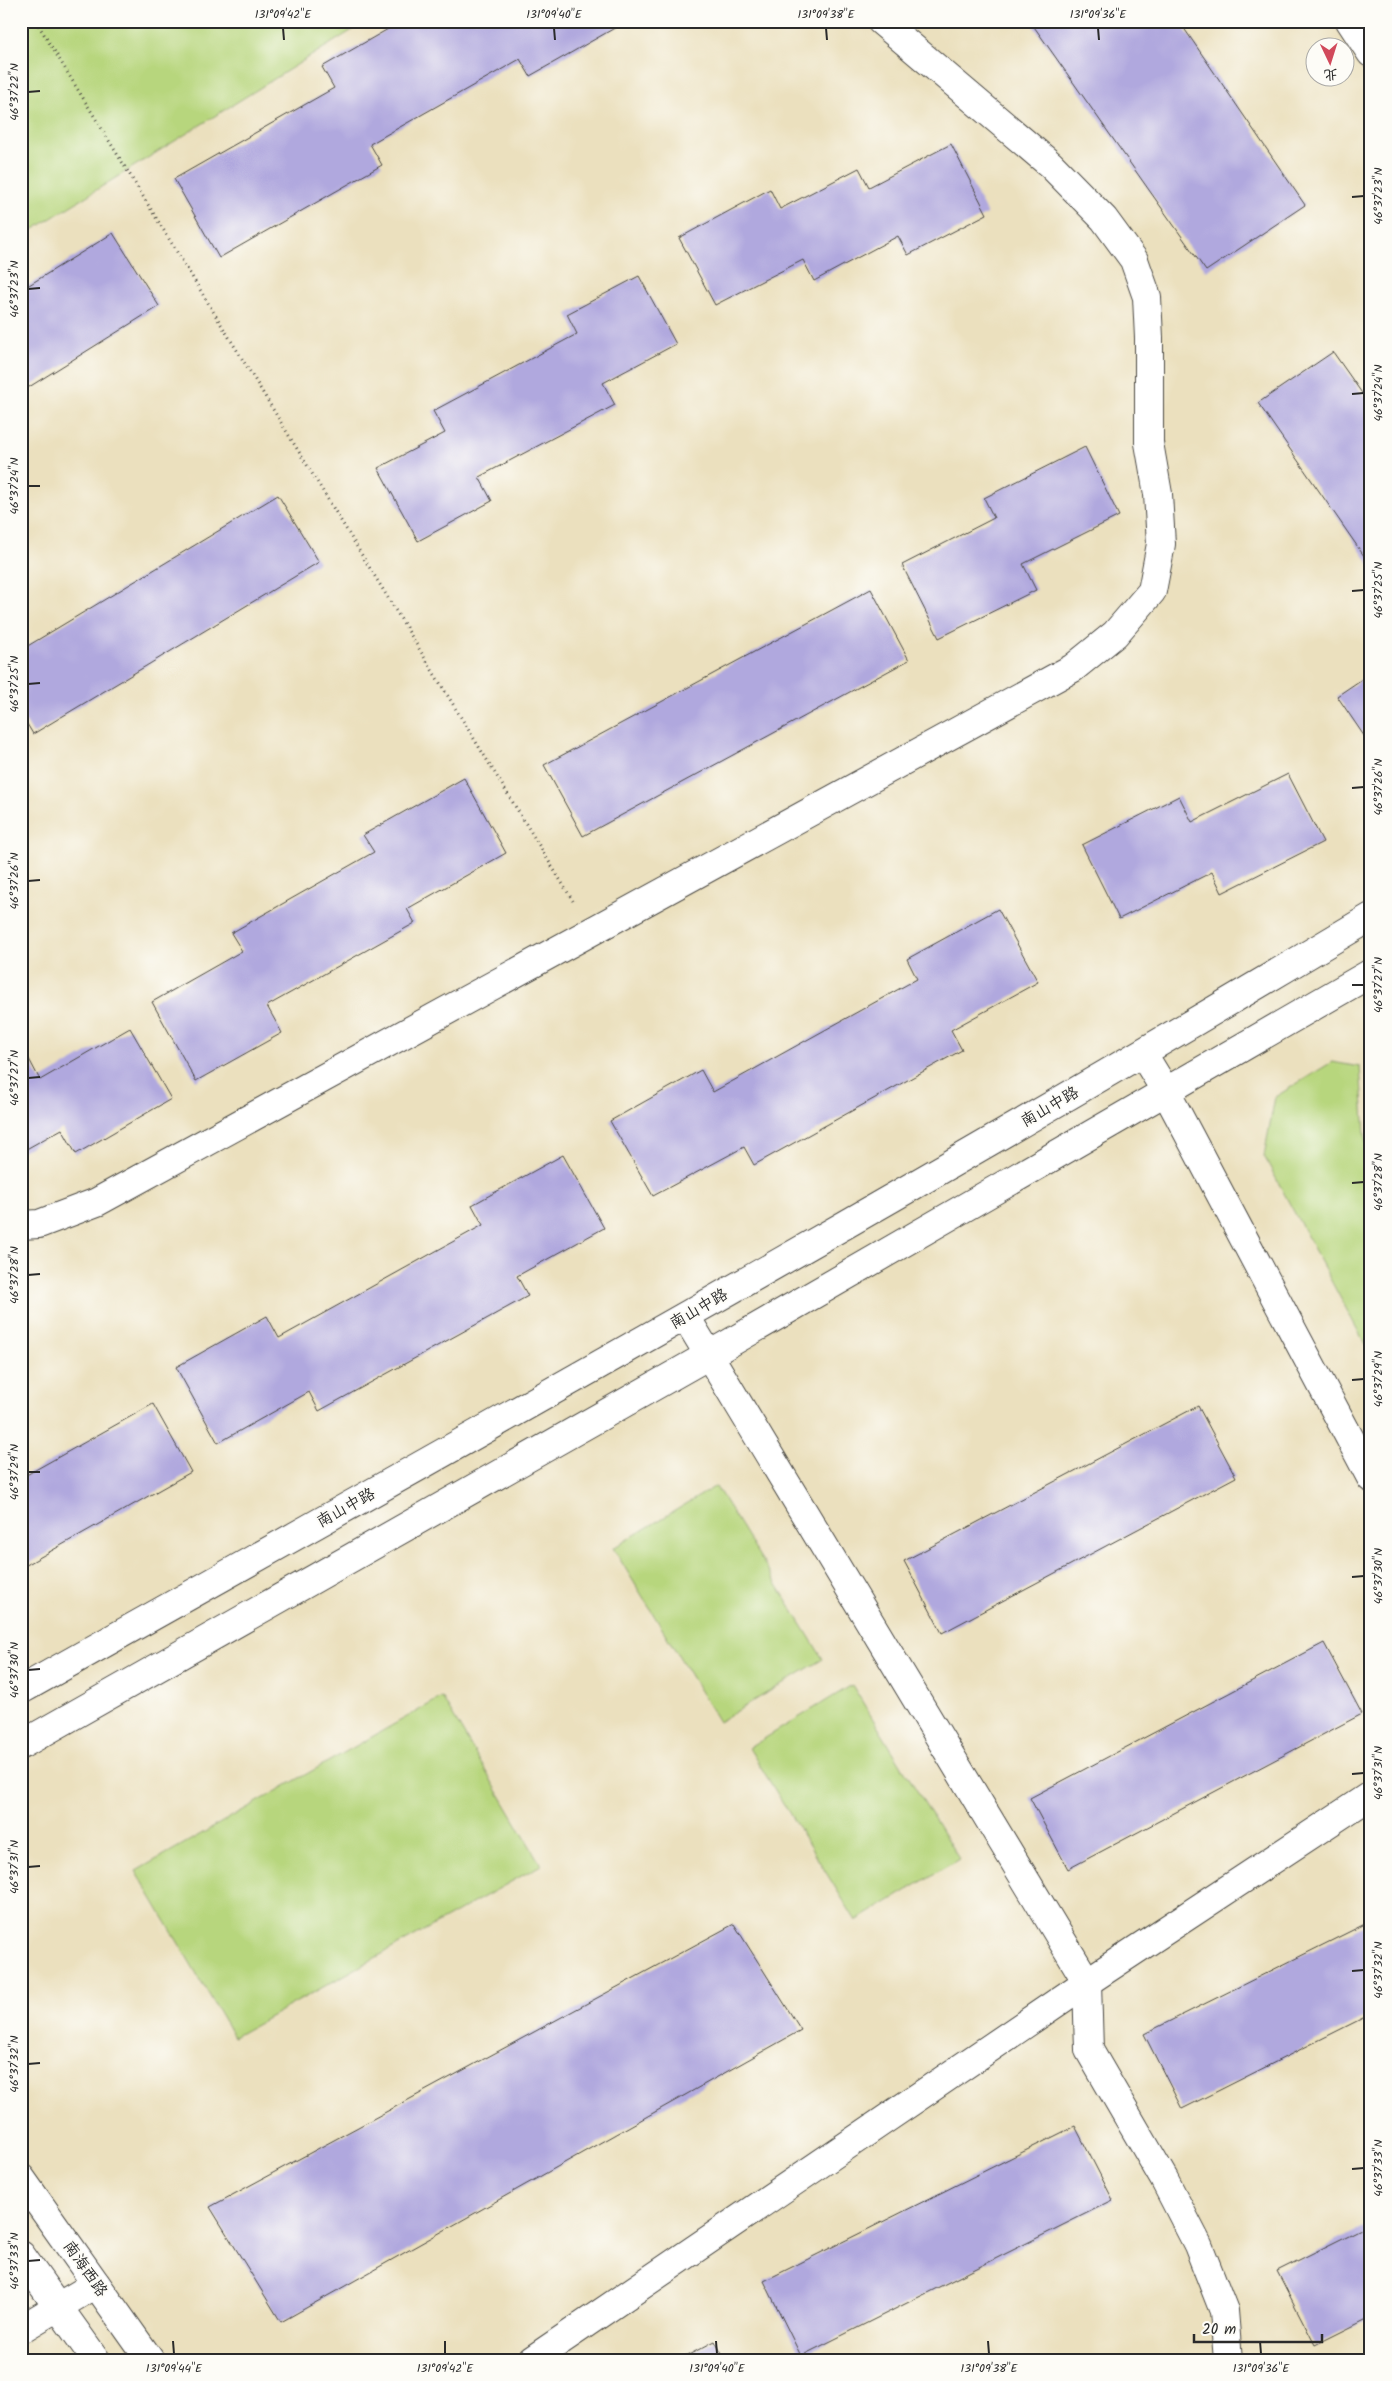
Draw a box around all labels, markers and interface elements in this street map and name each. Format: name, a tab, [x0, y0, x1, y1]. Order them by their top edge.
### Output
text: 131°09'42"E	[255, 5, 312, 24]
text: 131°09'40"E	[526, 5, 583, 24]
text: 131°09'38"E	[797, 5, 856, 24]
text: 131°09'36"E	[1070, 5, 1127, 24]
north arrow	[1304, 38, 1354, 88]
text: 46°37'22"N	[5, 63, 24, 121]
text: 北	[1323, 63, 1339, 85]
text: 46°37'23"N	[1369, 167, 1388, 225]
text: 46°37'23"N	[5, 260, 24, 318]
text: 46°37'24"N	[1369, 364, 1388, 422]
text: 46°37'24"N	[5, 457, 24, 515]
text: 46°37'25"N	[1369, 562, 1388, 619]
text: 46°37'25"N	[5, 656, 24, 713]
text: 46°37'26"N	[1369, 758, 1388, 816]
text: 46°37'26"N	[5, 852, 24, 910]
text: 46°37'27"N	[1369, 957, 1388, 1013]
text: 46°37'27"N	[5, 1050, 24, 1106]
street label: 南山中路	[1016, 1080, 1084, 1134]
text: 46°37'28"N	[1369, 1153, 1388, 1211]
text: 46°37'28"N	[5, 1246, 24, 1304]
street label: 南山中路	[665, 1282, 733, 1336]
text: 46°37'29"N	[1369, 1351, 1388, 1407]
text: 46°37'29"N	[5, 1444, 24, 1500]
street label: 南山中路	[312, 1482, 380, 1534]
text: 46°37'30"N	[1369, 1548, 1388, 1604]
text: 46°37'30"N	[5, 1642, 24, 1698]
text: 46°37'31"N	[1369, 1746, 1388, 1800]
text: 46°37'31"N	[5, 1840, 24, 1894]
text: 46°37'32"N	[1369, 1941, 1388, 1999]
text: 46°37'32"N	[5, 2035, 24, 2093]
text: 46°37'33"N	[1369, 2139, 1388, 2197]
text: 46°37'33"N	[5, 2232, 24, 2290]
street label: 南海西路	[56, 2236, 114, 2302]
scale bar	[1194, 2311, 1322, 2343]
text: 20 m	[1202, 2318, 1236, 2342]
text: 131°09'44"E	[146, 2359, 203, 2378]
text: 131°09'42"E	[417, 2359, 474, 2378]
text: 131°09'40"E	[689, 2359, 746, 2378]
text: 131°09'38"E	[960, 2359, 1019, 2378]
text: 131°09'36"E	[1233, 2359, 1290, 2378]

